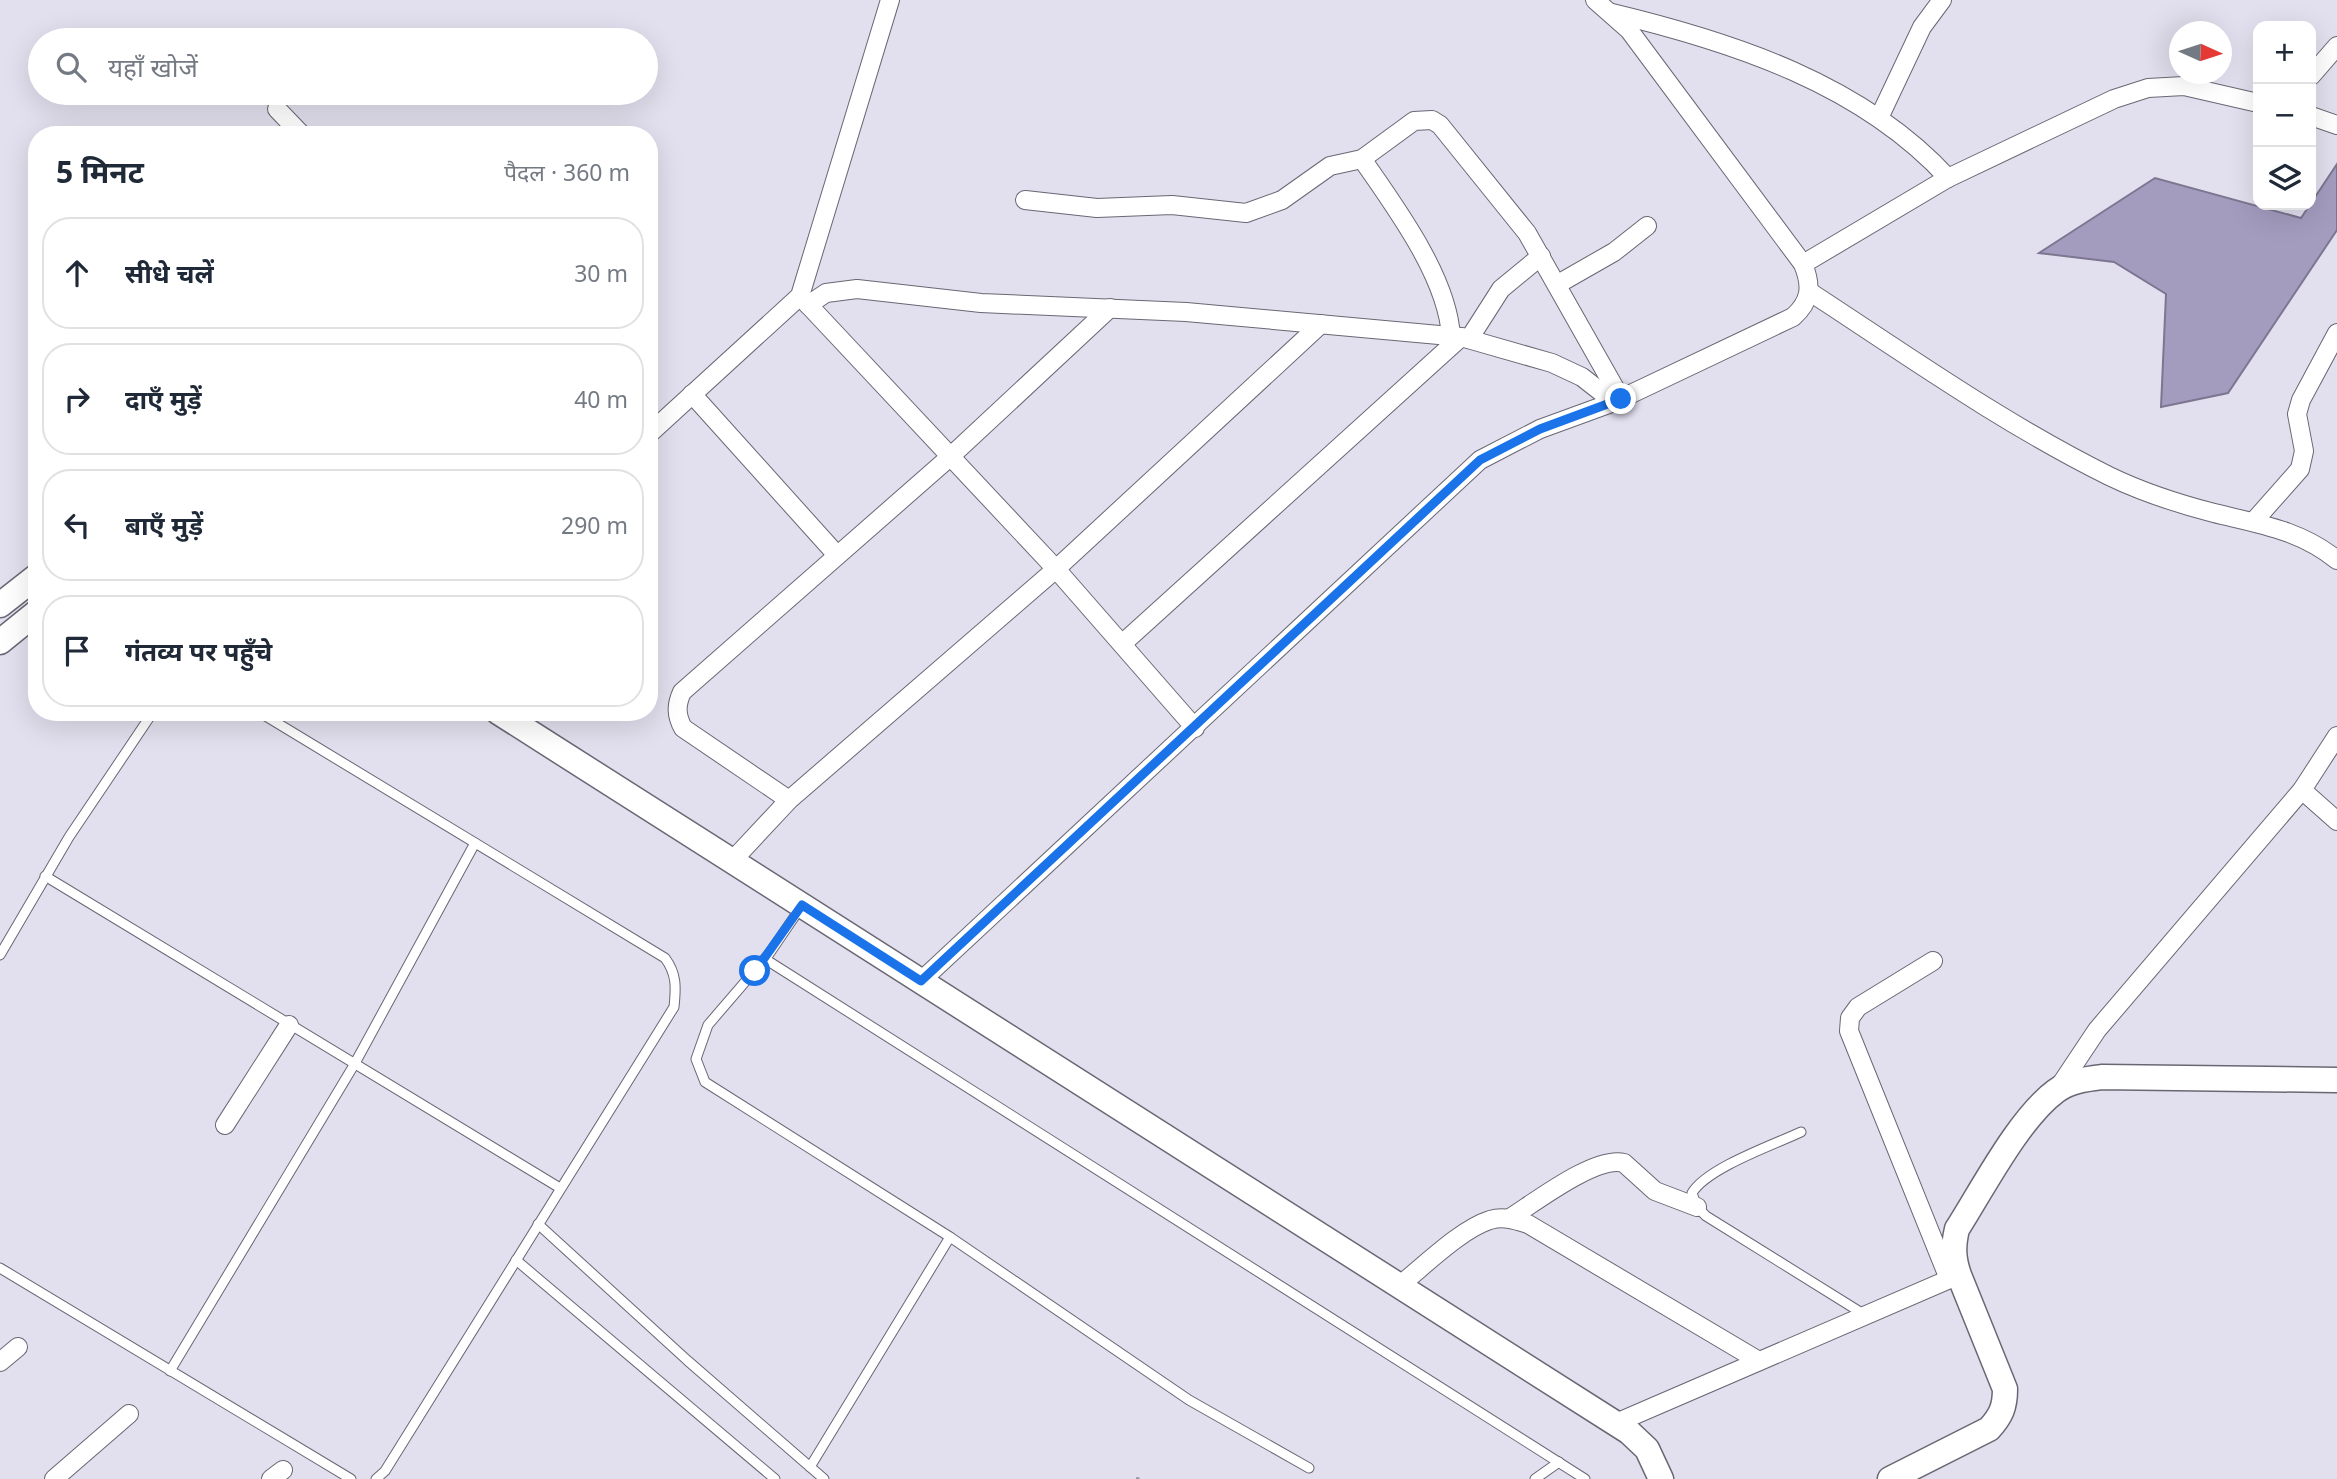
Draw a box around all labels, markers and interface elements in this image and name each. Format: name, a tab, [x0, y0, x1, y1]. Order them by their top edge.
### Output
north arrow	[2169, 21, 2232, 84]
map controls	[2253, 21, 2316, 210]
button: +	[2253, 21, 2316, 84]
search box	[28, 28, 658, 105]
icon: search	[52, 48, 90, 86]
text: यहाँ खोजें	[108, 49, 198, 85]
button: −	[2253, 84, 2316, 147]
button: layers	[2253, 147, 2316, 210]
text: 5 मिनट	[56, 151, 144, 192]
text: पैदल · 360 m	[504, 156, 630, 188]
icon: ahead	[58, 254, 96, 292]
text: सीधे चलें	[125, 255, 214, 291]
text: 30 m	[574, 257, 628, 289]
icon: right	[58, 380, 96, 418]
text: दाएँ मुड़ें	[125, 381, 202, 417]
text: 40 m	[574, 383, 628, 415]
route end	[1605, 383, 1636, 414]
icon: left	[58, 506, 96, 544]
text: बाएँ मुड़ें	[125, 507, 203, 543]
text: 290 m	[561, 509, 628, 541]
icon: arrive	[58, 632, 96, 670]
text: गंतव्य पर पहुँचे	[125, 633, 272, 669]
route start	[739, 955, 770, 986]

